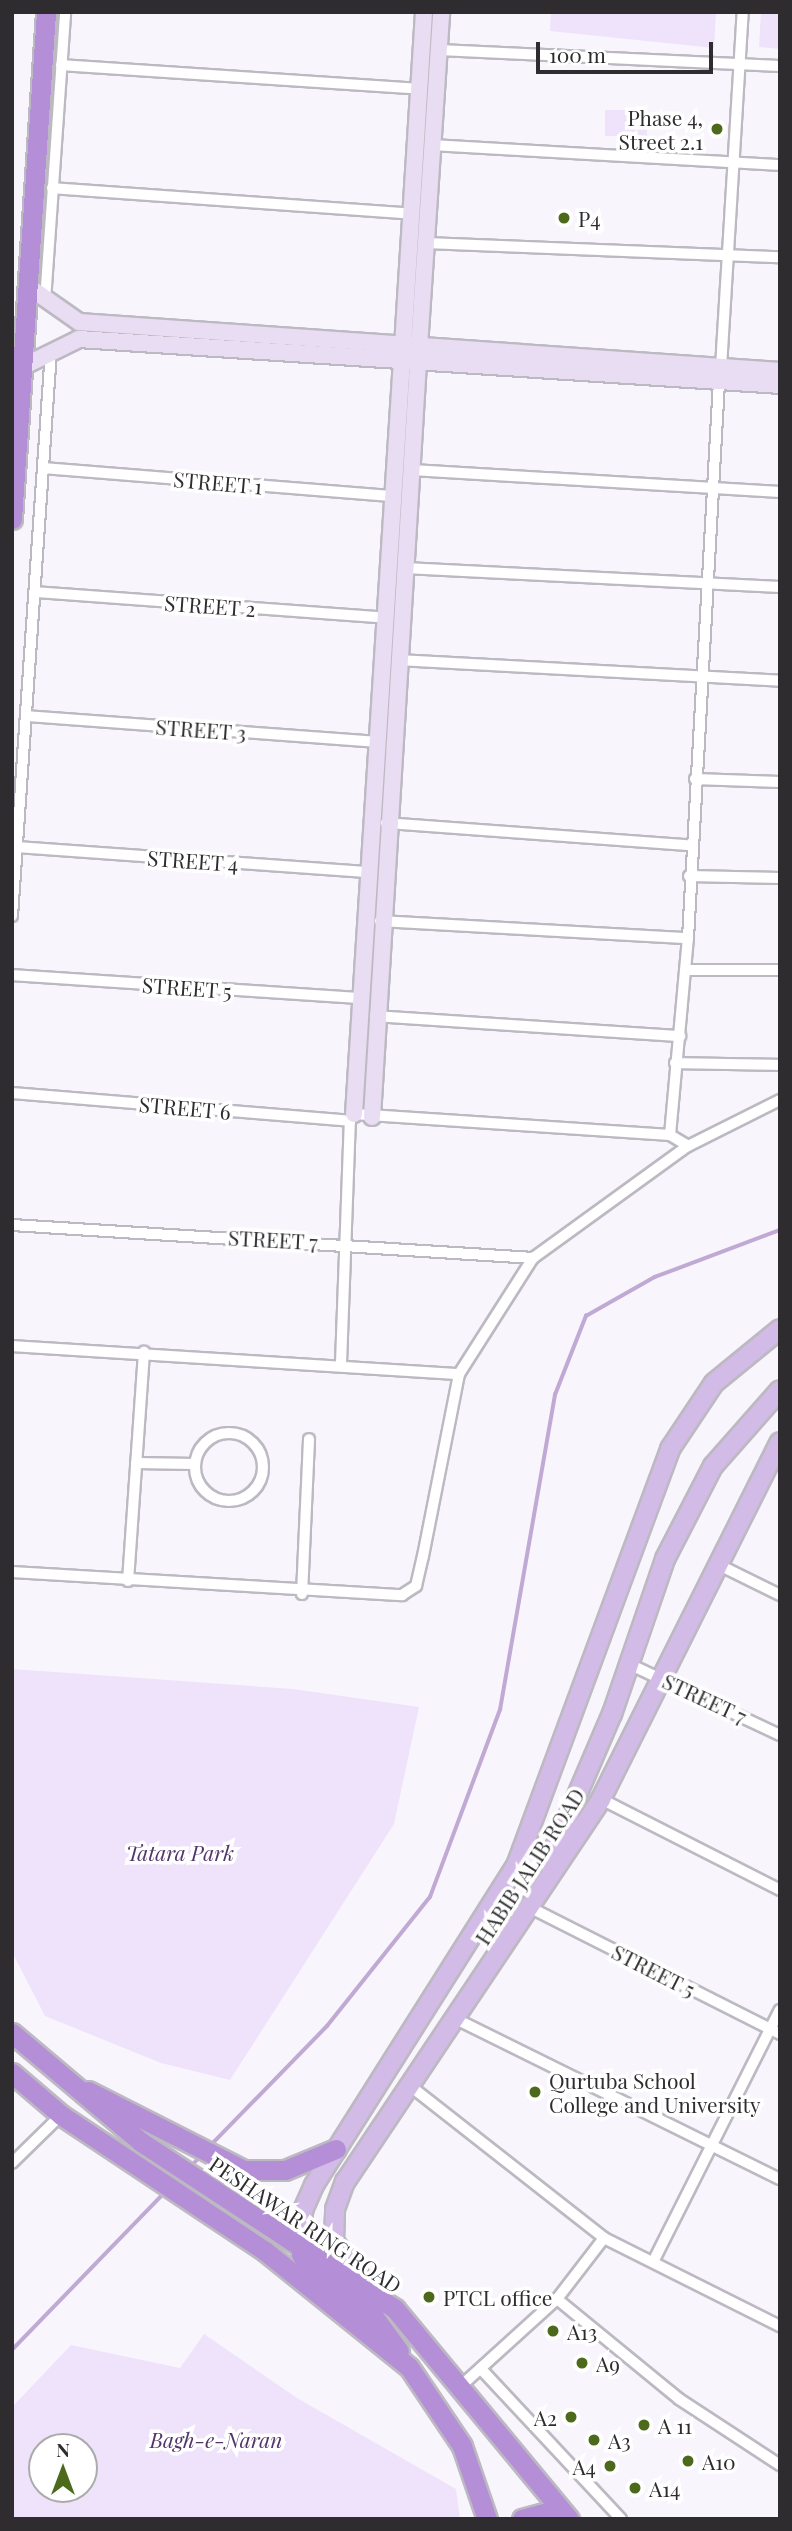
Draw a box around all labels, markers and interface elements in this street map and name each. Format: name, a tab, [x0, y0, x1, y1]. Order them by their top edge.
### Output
scale bar	[540, 28, 717, 72]
text: 100 m	[549, 40, 606, 68]
place label: Phase 4, Street 2.1	[618, 104, 703, 154]
marker: Phase 4, Street 2.1	[709, 121, 725, 137]
place label: P4	[578, 205, 601, 231]
marker: P4	[556, 210, 572, 226]
street label: STREET 1	[172, 466, 264, 498]
street label: STREET 2	[163, 589, 257, 621]
street label: STREET 3	[155, 713, 247, 745]
street label: STREET 4	[146, 844, 240, 876]
street label: STREET 5	[141, 971, 233, 1003]
street label: STREET 6	[138, 1090, 232, 1124]
street label: STREET 7	[227, 1224, 319, 1254]
street label: STREET 7	[659, 1667, 751, 1729]
street label: HABIB JALIB ROAD	[469, 1783, 589, 1949]
park label: Tatara Park	[126, 1839, 234, 1865]
street label: STREET 5	[608, 1938, 700, 2002]
place label: Qurtuba School College and University	[549, 2067, 761, 2117]
marker: Qurtuba School College and University	[527, 2084, 543, 2100]
street label: PESHAWAR RING ROAD	[205, 2150, 407, 2298]
place label: PTCL office	[443, 2284, 552, 2310]
marker: PTCL office	[421, 2289, 437, 2305]
place label: A13	[567, 2318, 597, 2344]
marker: A13	[545, 2323, 561, 2339]
place label: A9	[596, 2350, 620, 2376]
marker: A9	[574, 2355, 590, 2371]
place label: A2	[534, 2404, 557, 2430]
marker: A2	[563, 2409, 579, 2425]
place label: A 11	[658, 2412, 692, 2438]
marker: A 11	[636, 2417, 652, 2433]
park label: Bagh-e-Naran	[150, 2426, 282, 2452]
place label: A3	[608, 2427, 631, 2453]
marker: A3	[586, 2432, 602, 2448]
north arrow	[28, 2433, 98, 2503]
text: N	[56, 2436, 70, 2462]
place label: A10	[702, 2448, 736, 2474]
place label: A4	[572, 2453, 596, 2479]
marker: A10	[680, 2453, 696, 2469]
marker: A4	[602, 2458, 618, 2474]
place label: A14	[649, 2475, 680, 2501]
marker: A14	[627, 2480, 643, 2496]

